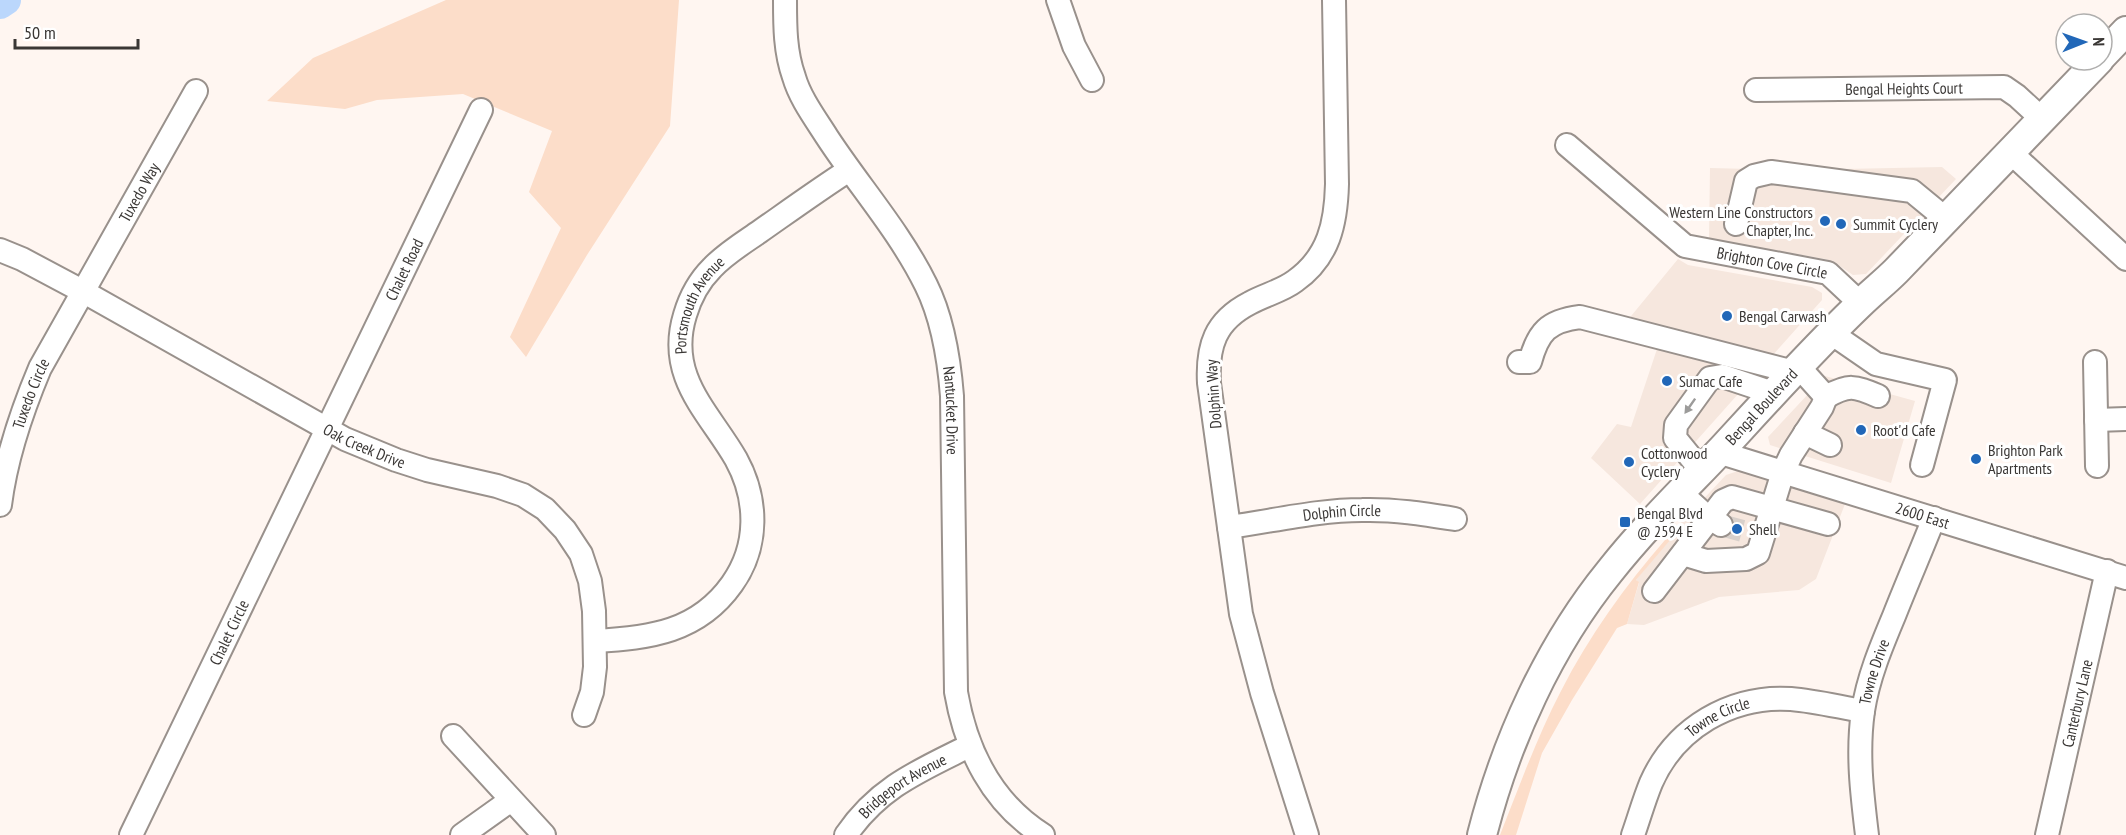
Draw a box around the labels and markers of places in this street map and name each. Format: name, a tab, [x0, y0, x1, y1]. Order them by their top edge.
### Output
place label: Western Line Constructors Chapter, Inc.	[1669, 202, 1813, 240]
marker: Western Line Constructors Chapter, Inc.	[1818, 214, 1832, 228]
place label: Summit Cyclery	[1853, 214, 1938, 234]
marker: Summit Cyclery	[1834, 217, 1848, 231]
place label: Bengal Carwash	[1739, 306, 1827, 326]
marker: Bengal Carwash	[1720, 309, 1734, 323]
place label: Sumac Cafe	[1679, 371, 1743, 391]
marker: Sumac Cafe	[1660, 374, 1674, 388]
place label: Root'd Cafe	[1873, 420, 1936, 440]
marker: Root'd Cafe	[1854, 423, 1868, 437]
place label: Brighton Park Apartments	[1988, 440, 2064, 478]
place label: Cottonwood Cyclery	[1641, 443, 1708, 481]
marker: Brighton Park Apartments	[1969, 452, 1983, 466]
marker: Cottonwood Cyclery	[1622, 455, 1636, 469]
place label: Bengal Blvd @ 2594 E	[1637, 503, 1703, 541]
marker: Bengal Blvd @ 2594 E	[1618, 515, 1632, 529]
place label: Shell	[1749, 519, 1777, 539]
marker: Shell	[1730, 522, 1744, 536]

